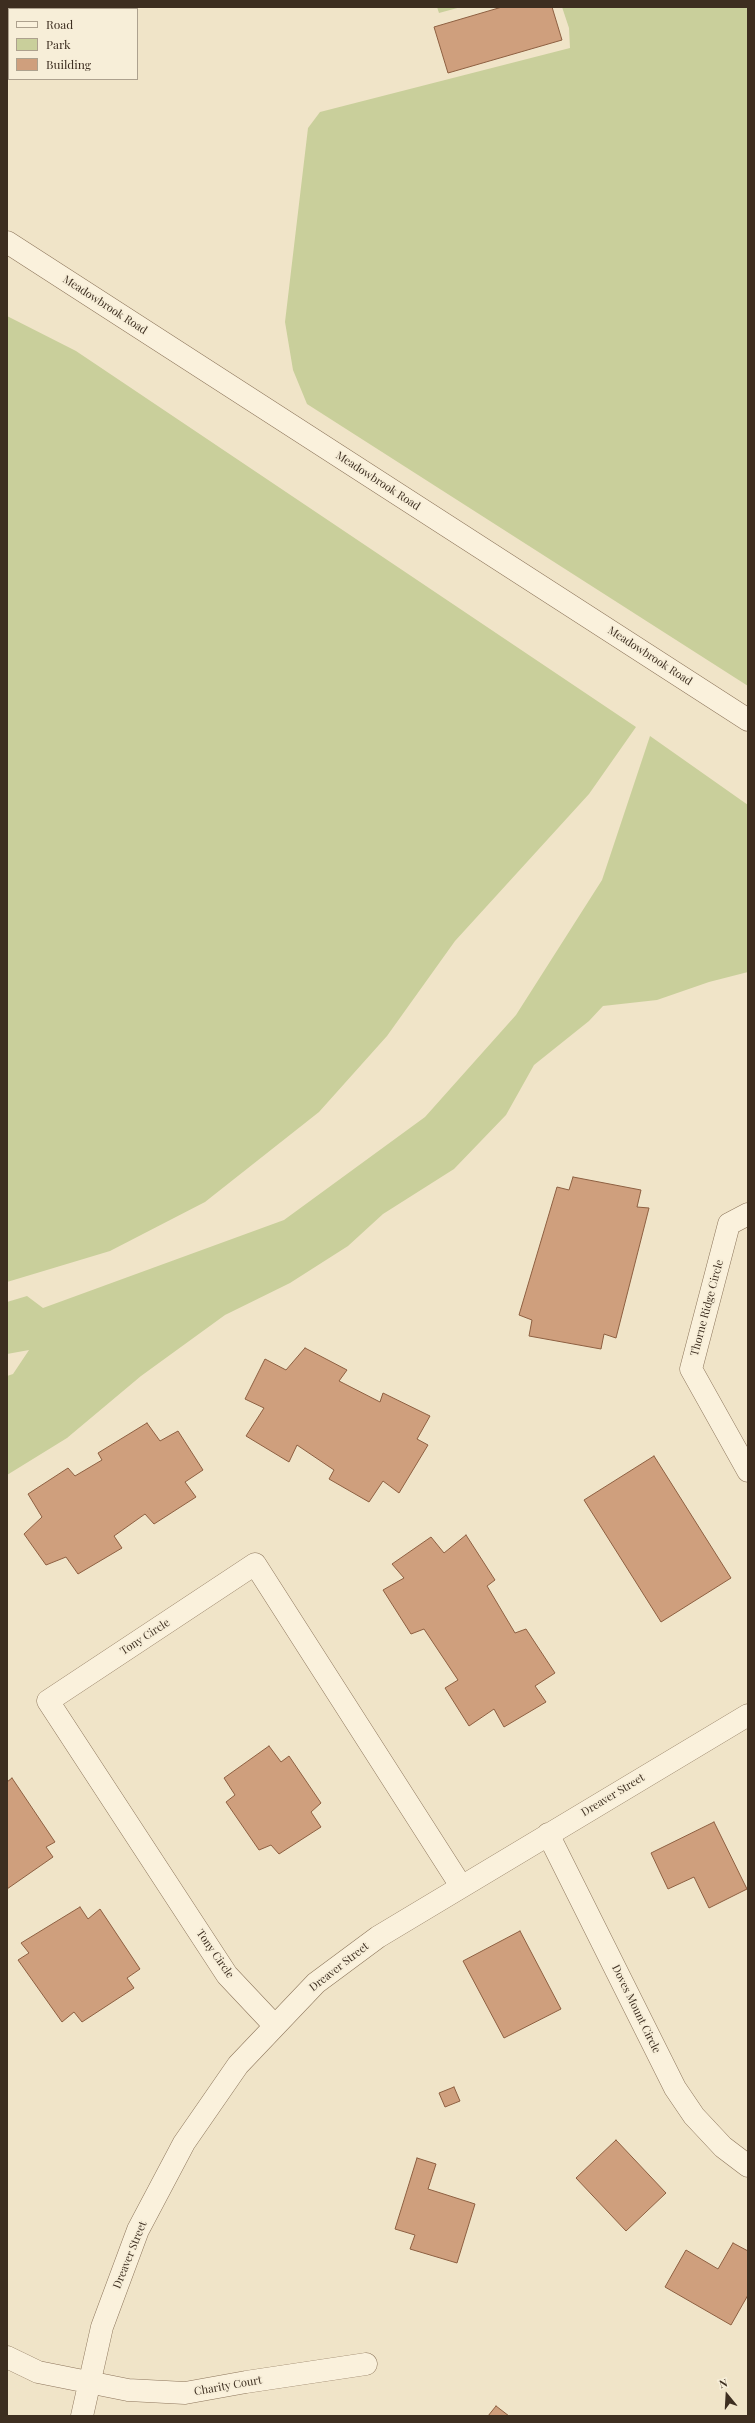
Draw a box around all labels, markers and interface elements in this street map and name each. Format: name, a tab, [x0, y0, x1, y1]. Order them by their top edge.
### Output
legend	[8, 8, 138, 80]
text: Road	[46, 16, 73, 32]
text: Park	[46, 36, 71, 52]
text: Building	[46, 56, 91, 72]
street label: Meadowbrook Road	[60, 273, 150, 337]
street label: Meadowbrook Road	[333, 449, 423, 513]
street label: Meadowbrook Road	[605, 624, 695, 688]
street label: Thorne Ridge Circle	[688, 1258, 726, 1358]
street label: Tony Circle	[118, 1616, 172, 1658]
street label: Dreaver Street	[579, 1771, 647, 1819]
street label: Tony Circle	[193, 1927, 237, 1981]
street label: Dreaver Street	[307, 1940, 371, 1994]
street label: Doves Mount Circle	[609, 1963, 663, 2055]
street label: Dreaver Street	[110, 2219, 150, 2291]
street label: Charity Court	[193, 2374, 263, 2398]
north arrow	[707, 2375, 747, 2415]
text: N	[717, 2375, 729, 2391]

